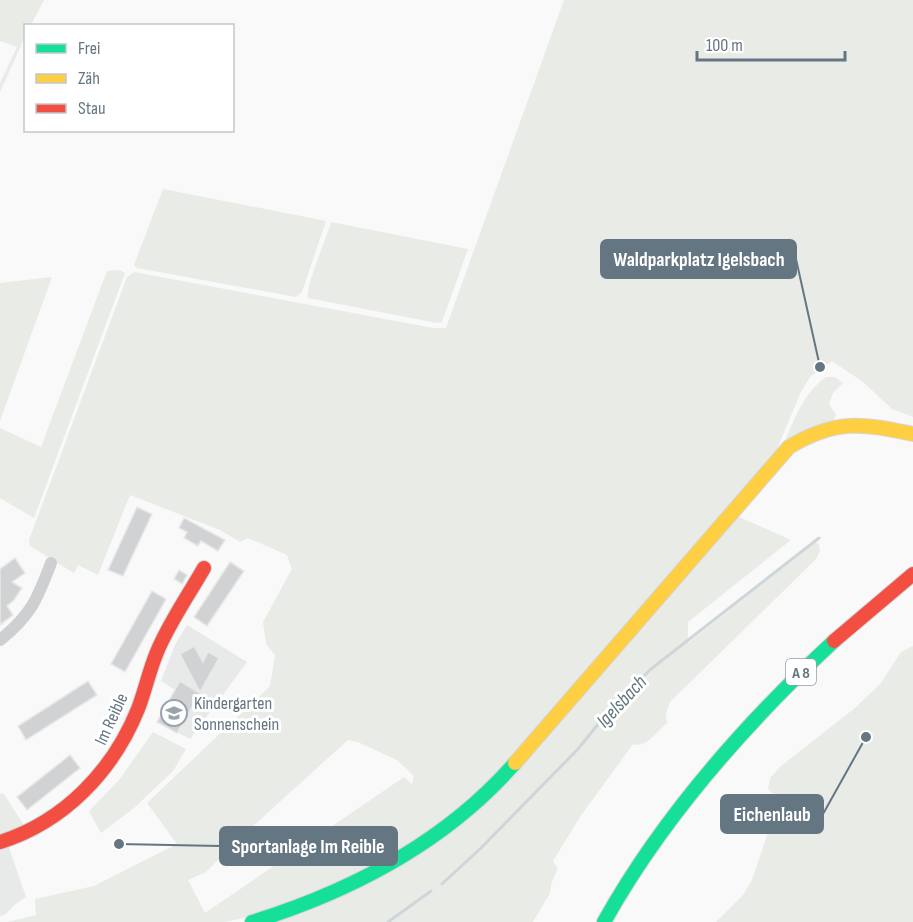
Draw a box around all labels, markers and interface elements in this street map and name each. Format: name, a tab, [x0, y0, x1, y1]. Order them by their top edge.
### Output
legend	[24, 24, 234, 132]
scale bar	[697, 24, 846, 62]
text: 100 m	[706, 35, 743, 56]
text: Frei	[78, 38, 100, 59]
text: Zäh	[78, 68, 100, 89]
text: Stau	[78, 98, 106, 119]
callout: Waldparkplatz Igelsbach	[601, 240, 796, 278]
text: Waldparkplatz Igelsbach	[613, 248, 785, 272]
road number: A 8	[786, 659, 816, 685]
water label: Igelsbach	[591, 670, 652, 733]
street label: Im Reible	[90, 690, 133, 748]
place label: Kindergarten Sonnenschein	[194, 693, 279, 735]
school or university icon: Kindergarten Sonnenschein	[159, 698, 189, 728]
callout: Eichenlaub	[721, 795, 823, 833]
text: Eichenlaub	[733, 803, 811, 827]
callout: Sportanlage Im Reible	[220, 827, 397, 865]
text: Sportanlage Im Reible	[231, 835, 385, 859]

